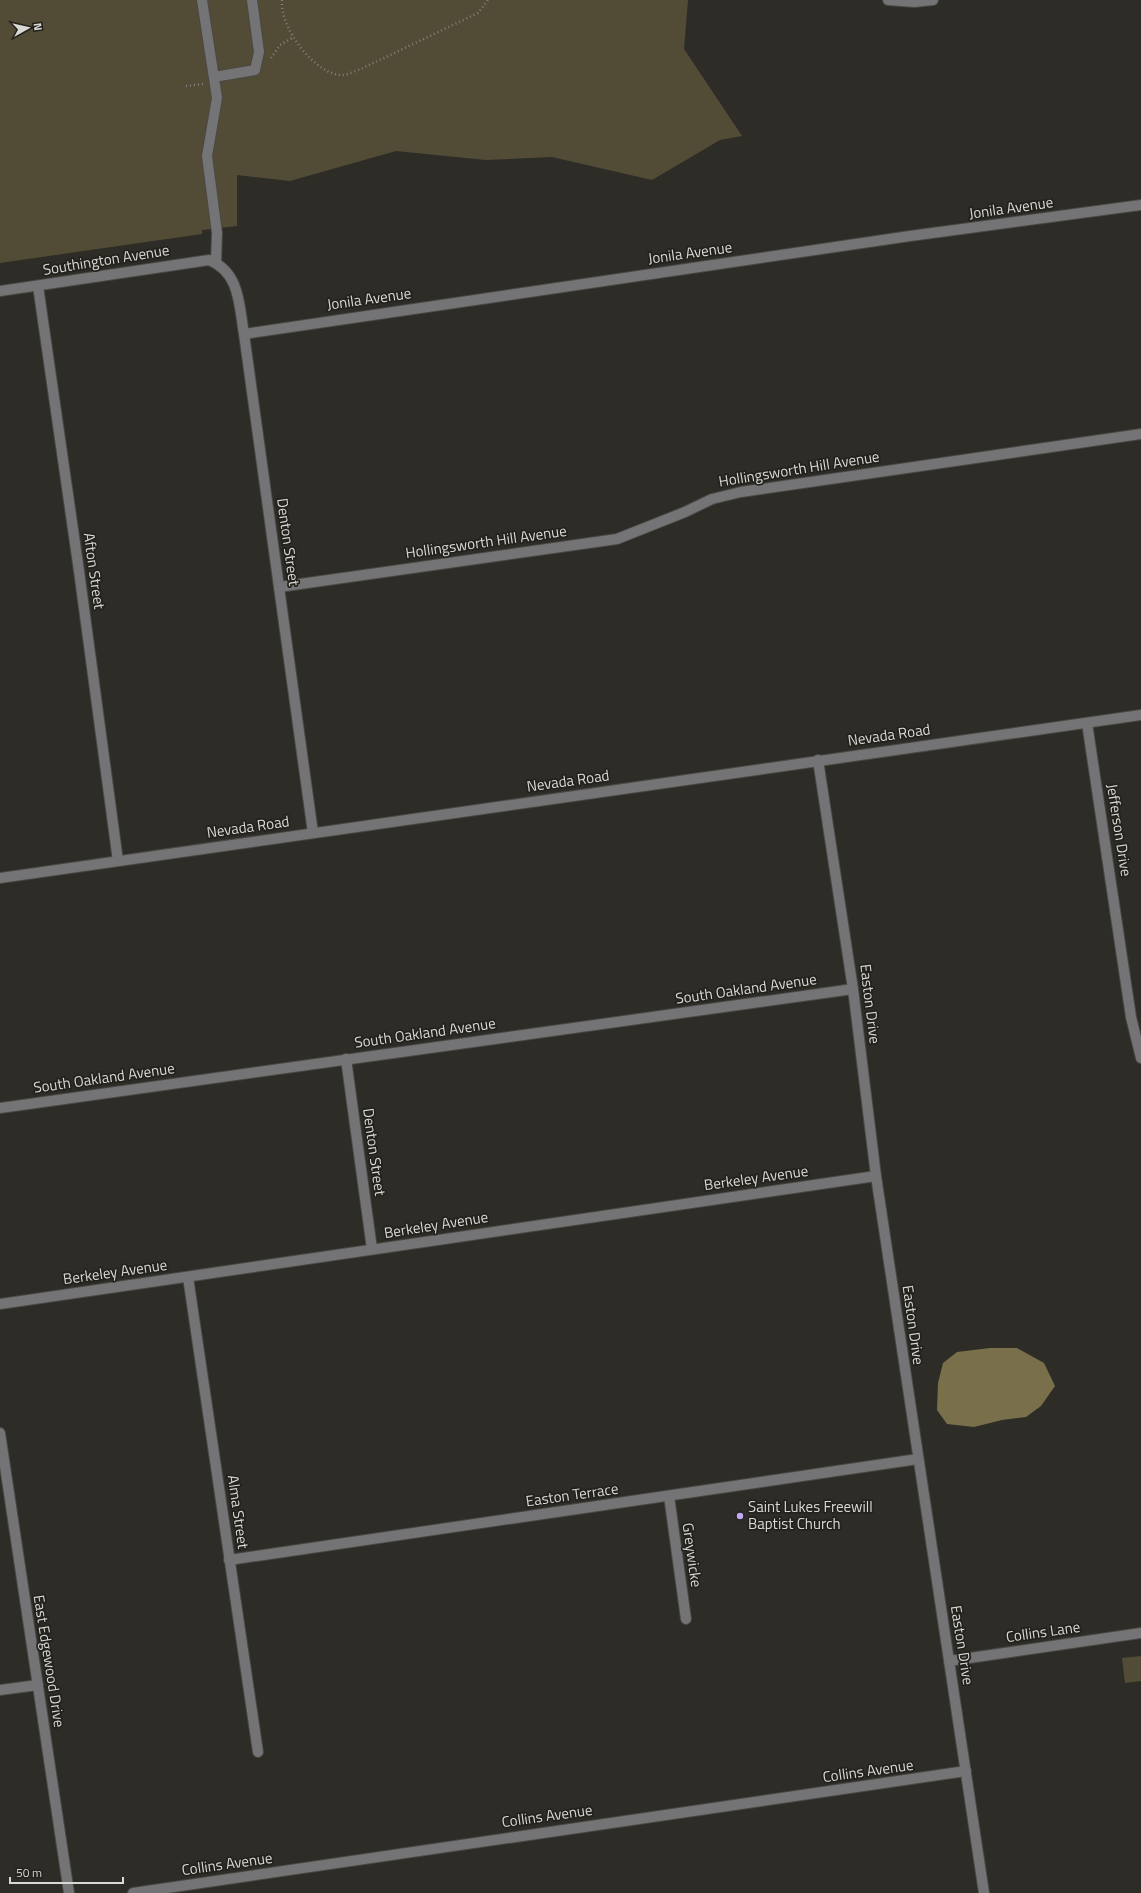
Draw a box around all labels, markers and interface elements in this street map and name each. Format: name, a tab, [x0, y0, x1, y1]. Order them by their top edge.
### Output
north arrow	[8, 8, 48, 48]
text: N	[29, 22, 46, 31]
street label: Jonila Avenue	[967, 190, 1054, 225]
street label: Jonila Avenue	[646, 235, 733, 270]
street label: Southington Avenue	[41, 238, 171, 281]
street label: Jonila Avenue	[325, 281, 412, 316]
street label: Hollingsworth Hill Avenue	[717, 444, 881, 493]
street label: Denton Street	[271, 497, 306, 588]
street label: Hollingsworth Hill Avenue	[404, 519, 568, 564]
street label: Afton Street	[78, 531, 111, 611]
street label: Nevada Road	[846, 717, 932, 752]
street label: Nevada Road	[525, 763, 611, 798]
street label: Jefferson Drive	[1101, 782, 1138, 878]
street label: Nevada Road	[205, 809, 291, 844]
street label: Easton Drive	[854, 963, 887, 1045]
street label: South Oakland Avenue	[674, 967, 818, 1010]
street label: South Oakland Avenue	[353, 1011, 497, 1054]
street label: South Oakland Avenue	[32, 1056, 176, 1099]
street label: Denton Street	[357, 1107, 392, 1198]
street label: Berkeley Avenue	[702, 1159, 809, 1196]
street label: Berkeley Avenue	[382, 1205, 490, 1244]
street label: Berkeley Avenue	[61, 1253, 168, 1290]
street label: Easton Drive	[897, 1284, 930, 1366]
street label: Alma Street	[222, 1473, 255, 1551]
street label: Easton Terrace	[524, 1477, 620, 1512]
place label: Saint Lukes Freewill Baptist Church	[748, 1495, 873, 1535]
marker: Saint Lukes Freewill Baptist Church	[735, 1511, 745, 1521]
street label: Greywicke	[677, 1521, 708, 1589]
street label: East Edgewood Drive	[28, 1593, 71, 1729]
street label: Easton Drive	[945, 1604, 980, 1686]
street label: Collins Lane	[1004, 1615, 1082, 1648]
street label: Collins Avenue	[821, 1753, 915, 1788]
street label: Collins Avenue	[500, 1798, 594, 1833]
street label: Collins Avenue	[180, 1846, 274, 1881]
scale bar	[10, 1859, 123, 1885]
text: 50 m	[16, 1863, 42, 1882]

